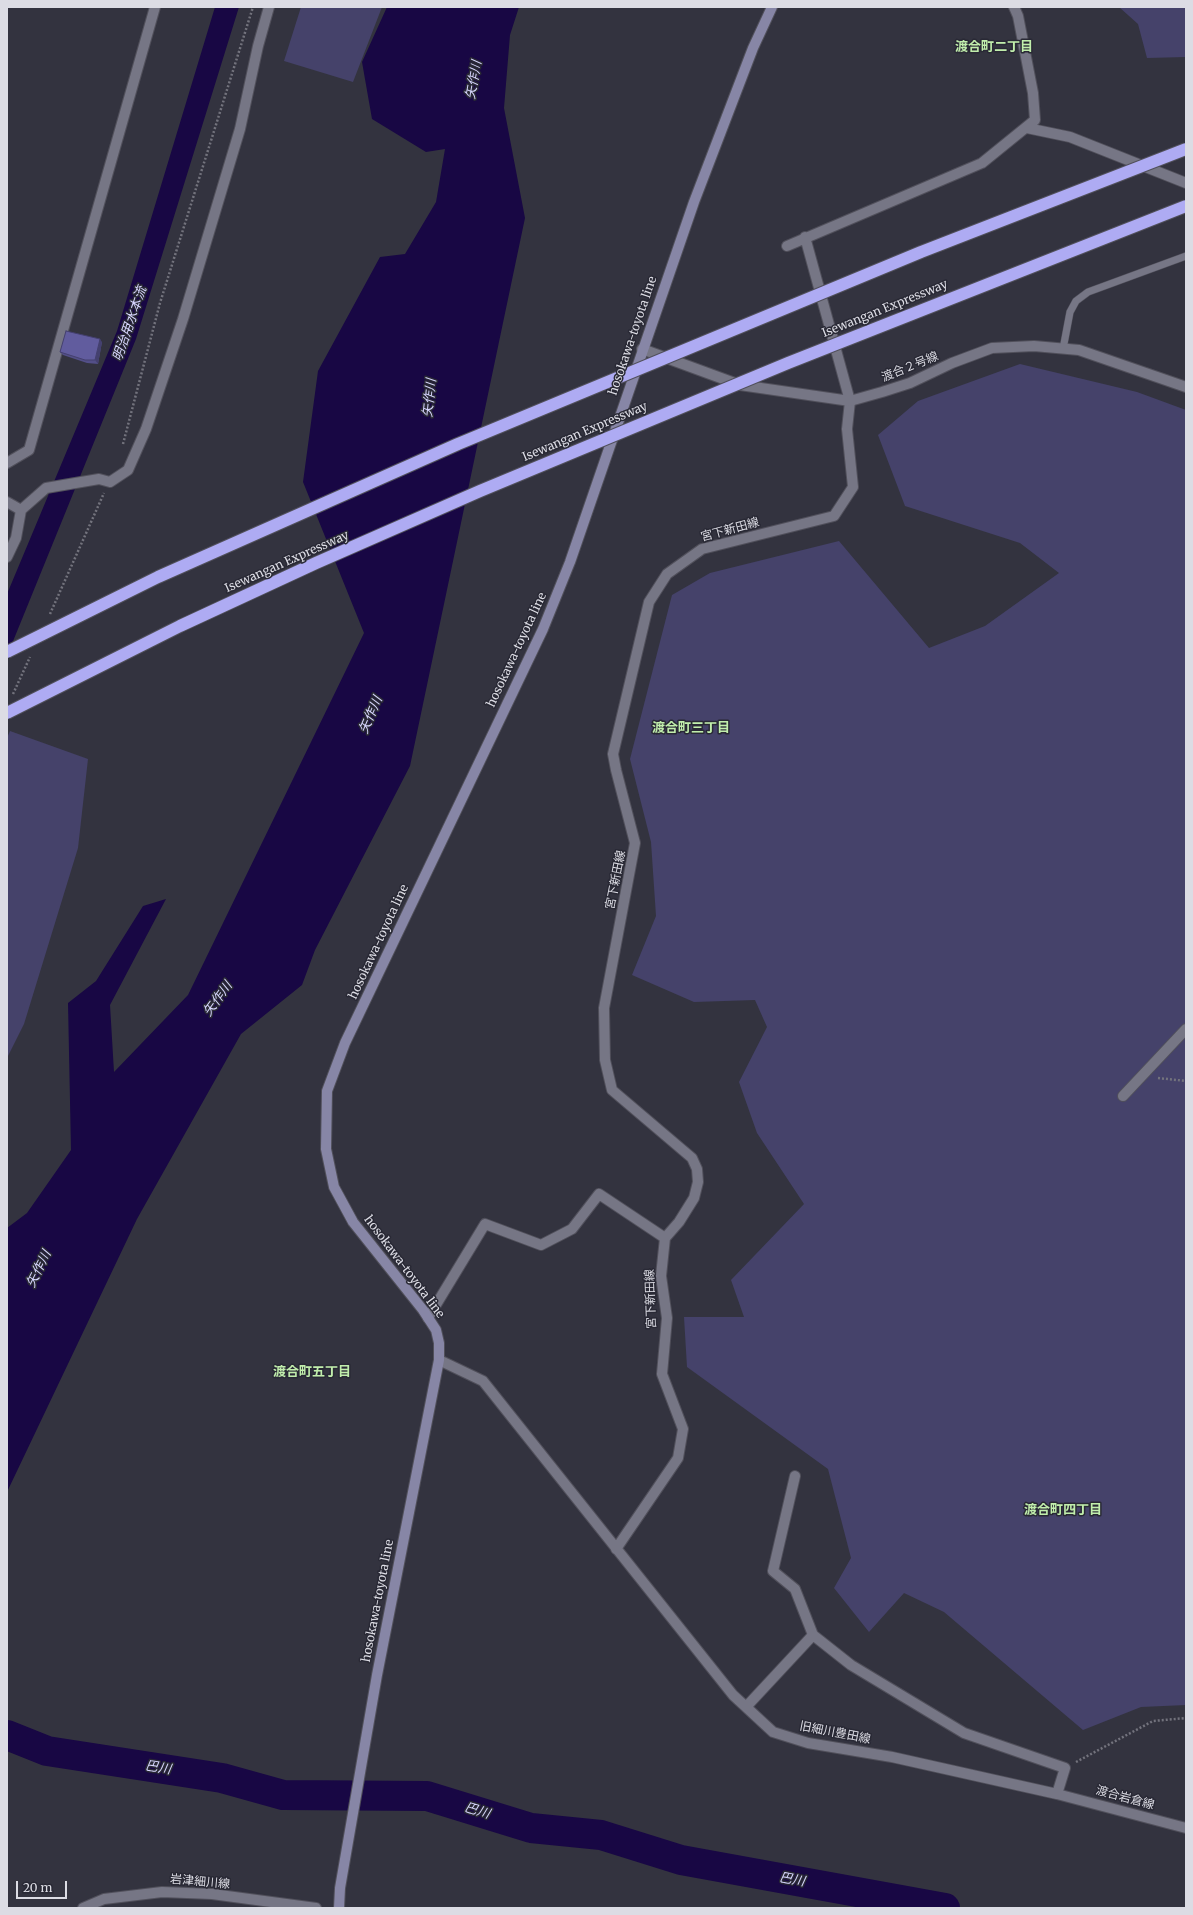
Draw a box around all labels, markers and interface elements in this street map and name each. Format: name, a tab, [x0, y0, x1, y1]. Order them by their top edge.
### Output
district label: 渡合町二丁目	[955, 39, 1033, 55]
water label: 矢作川	[463, 59, 485, 101]
street label: hosokawa-toyota line	[606, 275, 660, 397]
street label: Isewangan Expressway	[820, 277, 950, 341]
water label: 明治用水本流	[110, 285, 150, 363]
street label: 渡合２号線	[879, 349, 941, 385]
water label: 矢作川	[420, 378, 440, 418]
street label: Isewangan Expressway	[520, 399, 650, 465]
street label: 宮下新田線	[699, 515, 761, 545]
street label: Isewangan Expressway	[223, 528, 351, 596]
street label: hosokawa-toyota line	[484, 590, 550, 710]
water label: 矢作川	[356, 694, 386, 736]
district label: 渡合町三丁目	[652, 720, 730, 736]
street label: 宮下新田線	[603, 849, 629, 911]
street label: hosokawa-toyota line	[346, 882, 412, 1002]
water label: 矢作川	[200, 979, 236, 1019]
street label: hosokawa-toyota line	[361, 1213, 447, 1321]
water label: 矢作川	[23, 1248, 55, 1290]
street label: 宮下新田線	[643, 1269, 659, 1329]
district label: 渡合町五丁目	[273, 1364, 351, 1380]
district label: 渡合町四丁目	[1024, 1502, 1102, 1518]
street label: hosokawa-toyota line	[359, 1538, 397, 1664]
street label: 旧細川豊田線	[798, 1719, 872, 1747]
water label: 巴川	[144, 1758, 172, 1778]
street label: 渡合岩倉線	[1094, 1783, 1156, 1813]
water label: 巴川	[462, 1800, 492, 1822]
water label: 巴川	[778, 1870, 806, 1890]
street label: 岩津細川線	[169, 1872, 231, 1892]
scale bar	[18, 1873, 69, 1899]
text: 20 m	[23, 1880, 52, 1895]

